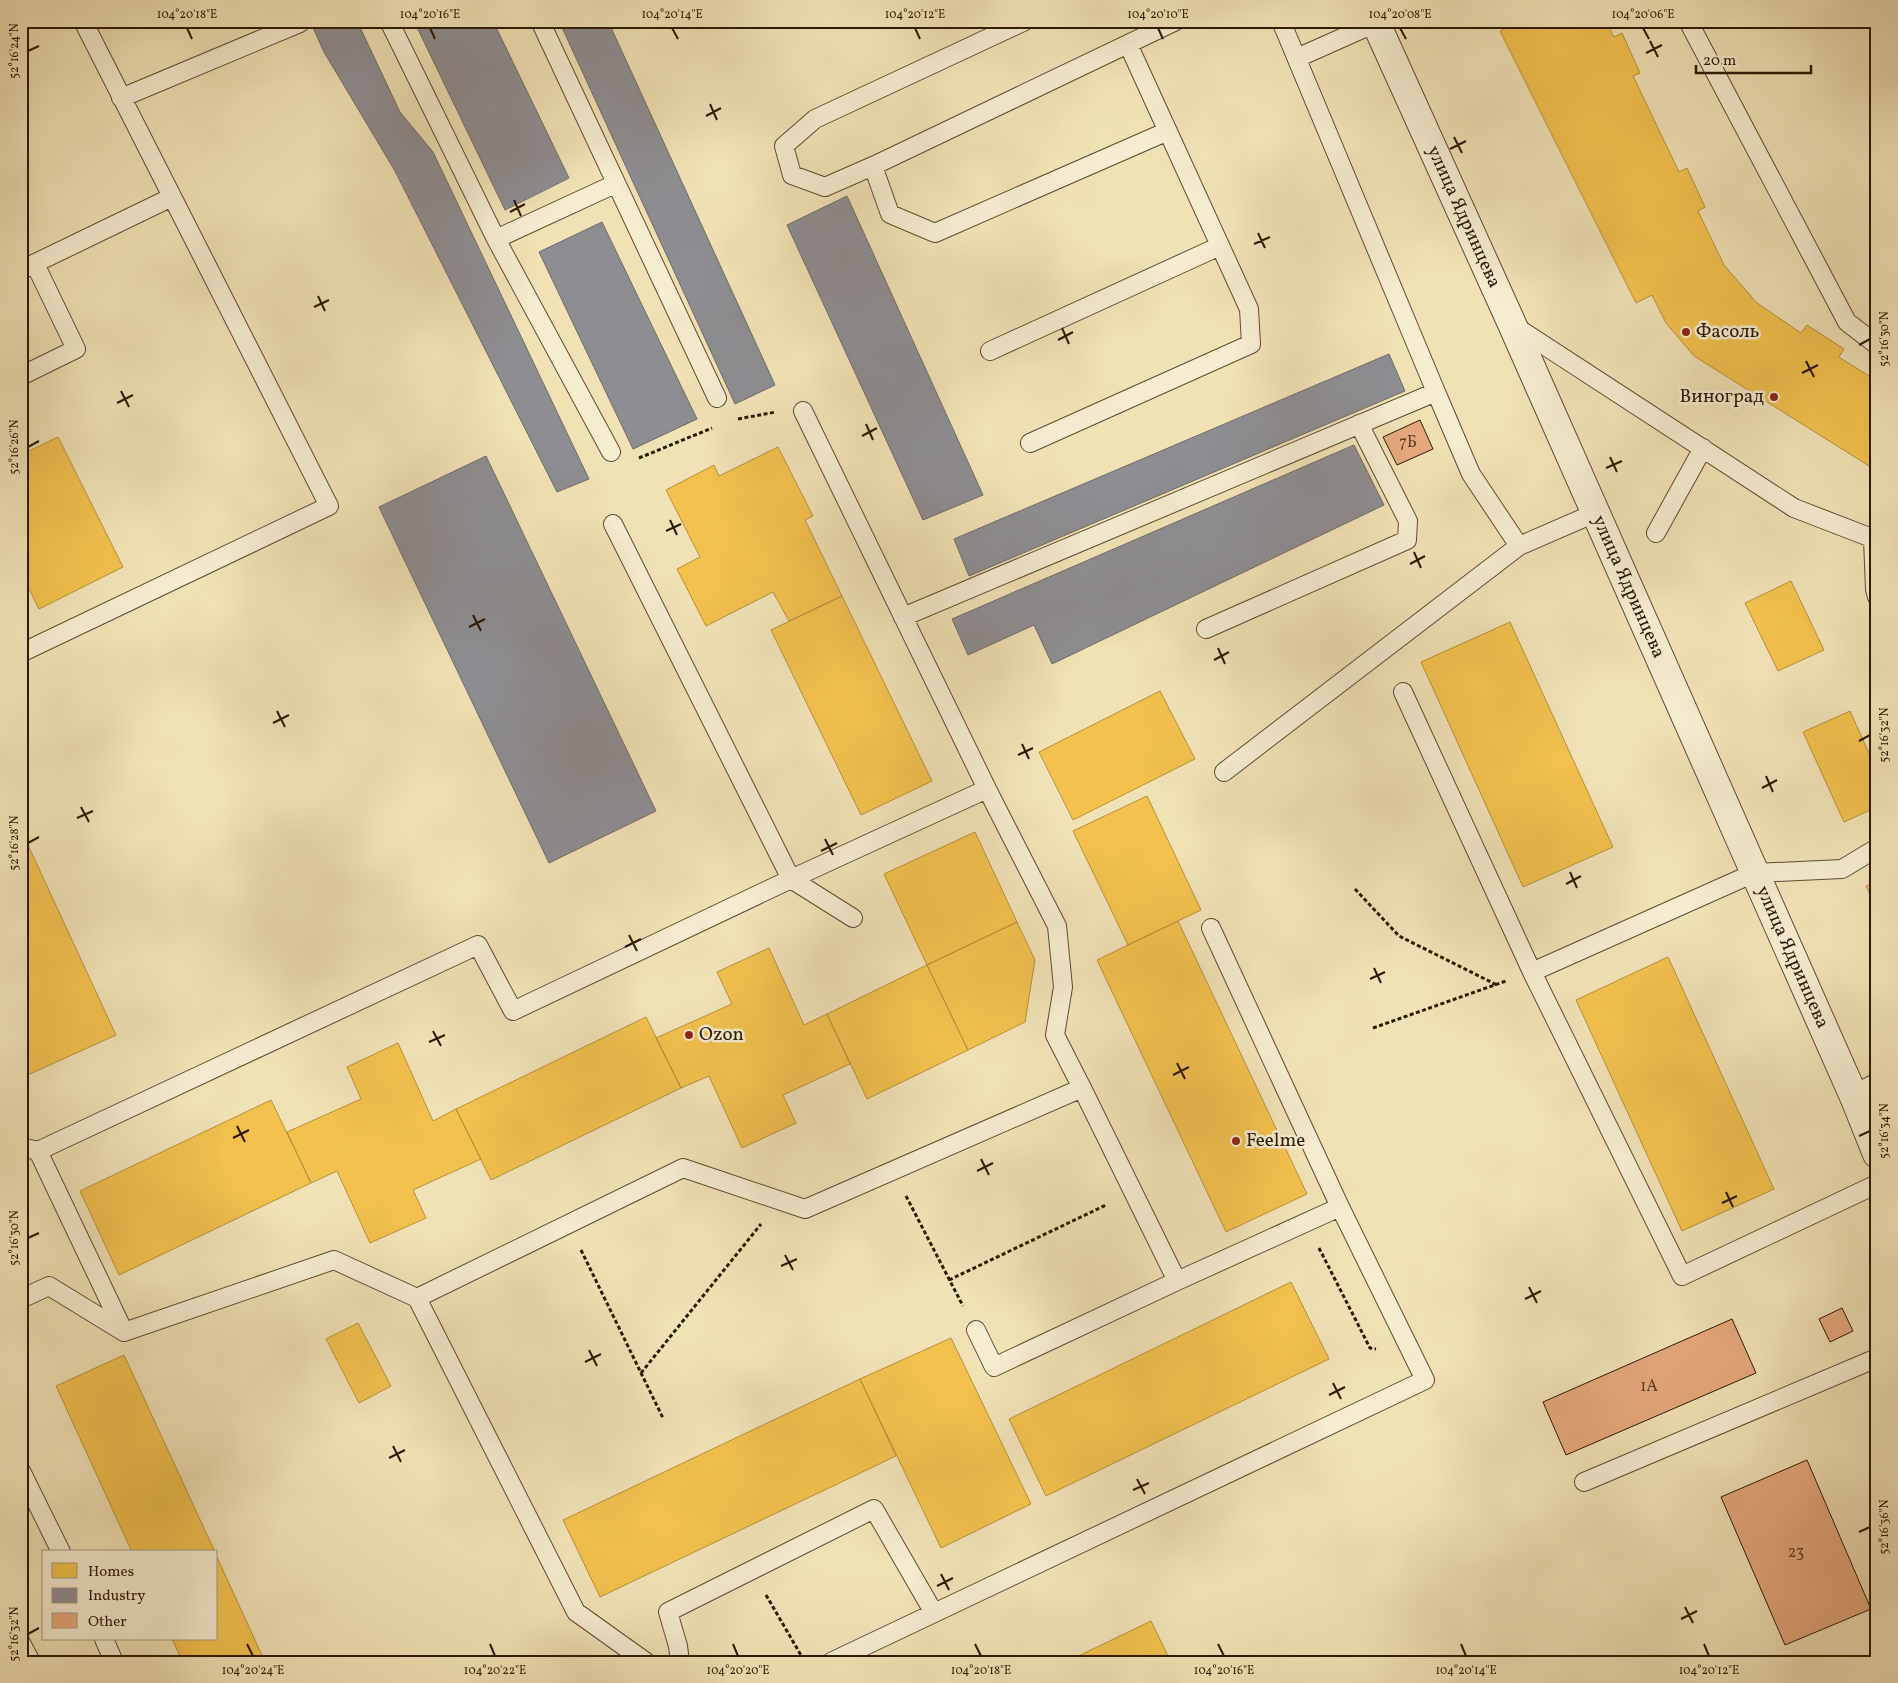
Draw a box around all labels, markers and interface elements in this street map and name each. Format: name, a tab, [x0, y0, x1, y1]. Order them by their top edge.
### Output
text: 104°20'18"E	[157, 7, 217, 23]
text: 104°20'16"E	[400, 7, 460, 23]
text: 104°20'14"E	[641, 7, 703, 23]
text: 104°20'12"E	[885, 7, 945, 23]
text: 104°20'10"E	[1127, 7, 1189, 23]
text: 104°20'08"E	[1369, 7, 1431, 23]
text: 104°20'06"E	[1612, 7, 1674, 23]
text: 52°16'24"N	[7, 23, 23, 79]
scale bar	[1696, 42, 1810, 74]
text: 20 m	[1703, 51, 1736, 72]
street label: улица Ядринцева	[1420, 142, 1507, 292]
text: 52°16'30"N	[1877, 311, 1893, 367]
place label: Фасоль	[1696, 319, 1759, 345]
marker: Фасоль	[1680, 326, 1692, 338]
place label: Виноград	[1680, 384, 1764, 410]
marker: Виноград	[1768, 391, 1780, 403]
text: 52°16'26"N	[7, 419, 23, 475]
house number: 7Б	[1399, 432, 1417, 454]
street label: улица Ядринцева	[1585, 511, 1671, 662]
text: 52°16'32"N	[1877, 707, 1893, 762]
text: 52°16'28"N	[7, 815, 23, 871]
street label: улица Ядринцева	[1749, 882, 1835, 1033]
place label: Ozon	[699, 1022, 744, 1048]
marker: Ozon	[683, 1029, 695, 1041]
text: 52°16'34"N	[1877, 1103, 1893, 1159]
place label: Feelme	[1246, 1128, 1305, 1154]
marker: Feelme	[1230, 1135, 1242, 1147]
text: 52°16'30"N	[7, 1210, 23, 1266]
house number: 1А	[1640, 1376, 1658, 1398]
text: 52°16'36"N	[1877, 1500, 1893, 1554]
house number: 23	[1788, 1542, 1804, 1564]
legend	[42, 1550, 218, 1640]
text: Homes	[88, 1562, 134, 1583]
text: Industry	[88, 1586, 145, 1607]
text: 52°16'32"N	[7, 1606, 23, 1661]
text: Other	[88, 1612, 127, 1633]
text: 104°20'24"E	[222, 1663, 284, 1679]
text: 104°20'22"E	[464, 1663, 526, 1679]
text: 104°20'20"E	[707, 1663, 769, 1679]
text: 104°20'18"E	[951, 1663, 1011, 1679]
text: 104°20'16"E	[1194, 1663, 1254, 1679]
text: 104°20'14"E	[1435, 1663, 1497, 1679]
text: 104°20'12"E	[1679, 1663, 1739, 1679]

